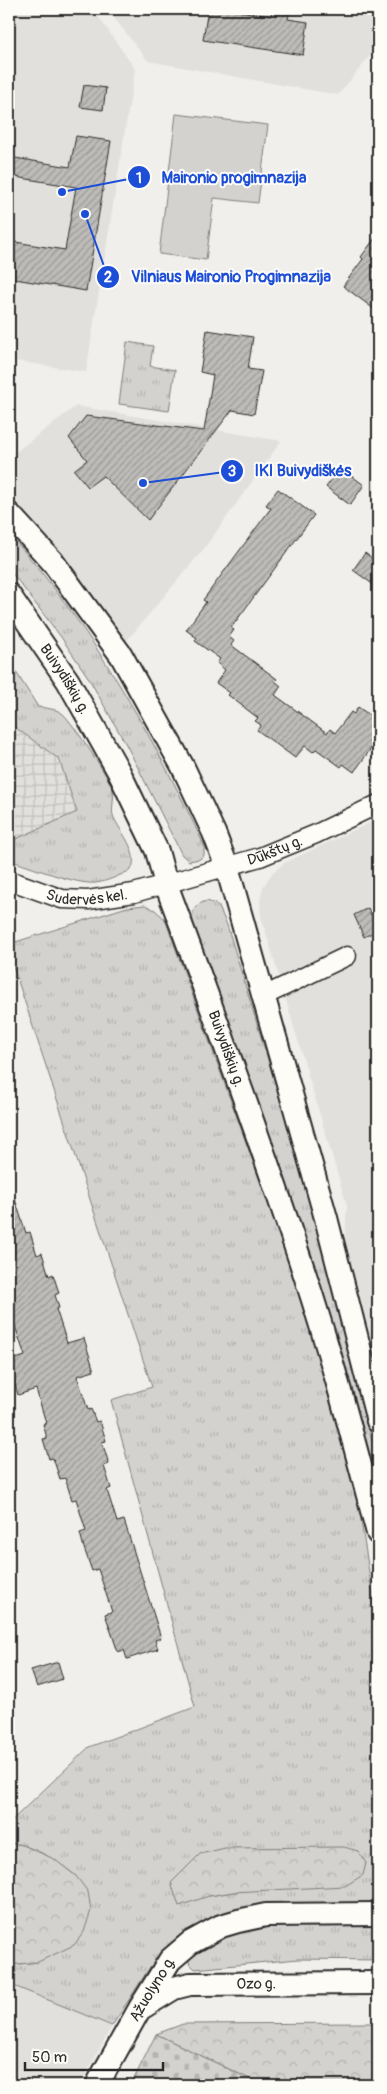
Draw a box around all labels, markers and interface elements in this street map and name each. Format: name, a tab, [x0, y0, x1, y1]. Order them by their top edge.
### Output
callout: Maironio progimnazija	[126, 162, 316, 193]
text: Maironio progimnazija	[162, 168, 307, 188]
text: 1	[136, 169, 142, 188]
callout: Vilniaus Maironio Progimnazija	[96, 261, 341, 292]
text: Vilniaus Maironio Progimnazija	[131, 267, 331, 287]
text: 2	[104, 268, 112, 287]
callout: IKI Buivydiškės	[219, 455, 361, 486]
text: IKI Buivydiškės	[255, 461, 352, 481]
text: 3	[228, 462, 236, 481]
street label: Buivydiškių g.	[35, 640, 94, 718]
street label: Dūkštų g.	[245, 832, 306, 870]
street label: Sudervės kel.	[43, 885, 129, 910]
street label: Buivydiškių g.	[203, 1008, 249, 1090]
street label: Ąžuolyno g.	[125, 1951, 179, 2025]
street label: Ozo g.	[236, 1975, 276, 1994]
scale bar	[25, 2039, 162, 2071]
text: 50 m	[32, 2048, 67, 2067]

